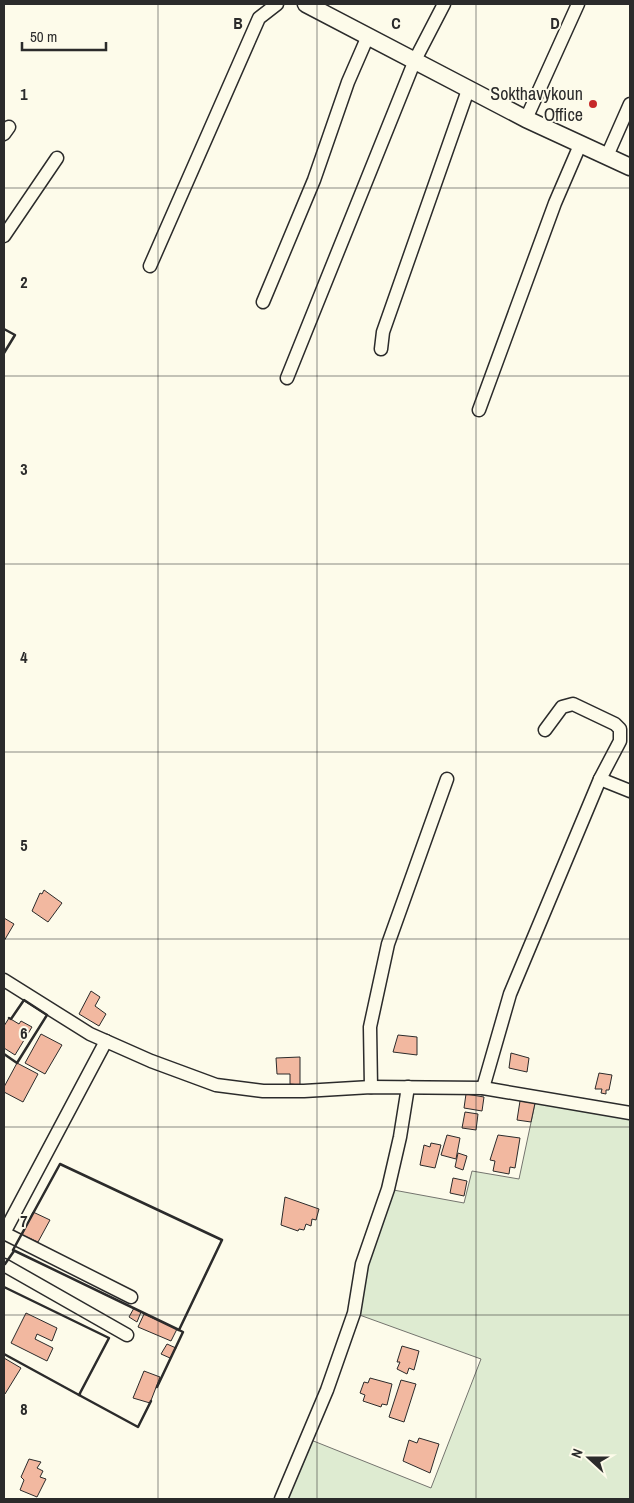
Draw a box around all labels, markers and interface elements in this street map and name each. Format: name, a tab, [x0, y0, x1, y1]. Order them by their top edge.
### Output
text: B	[233, 12, 243, 34]
text: C	[391, 12, 401, 34]
text: D	[550, 12, 560, 34]
scale bar	[22, 20, 106, 52]
text: 50 m	[30, 26, 57, 47]
place label: Sokthavykoun Office	[490, 81, 583, 127]
text: 1	[20, 83, 28, 105]
marker: Sokthavykoun Office	[587, 98, 599, 110]
text: 2	[20, 271, 28, 293]
text: 3	[20, 458, 28, 480]
text: 4	[20, 646, 28, 668]
text: 5	[20, 834, 28, 856]
text: 6	[20, 1022, 28, 1044]
text: 7	[20, 1210, 28, 1232]
text: 8	[20, 1398, 28, 1420]
north arrow	[564, 1433, 614, 1483]
text: N	[567, 1446, 587, 1460]

